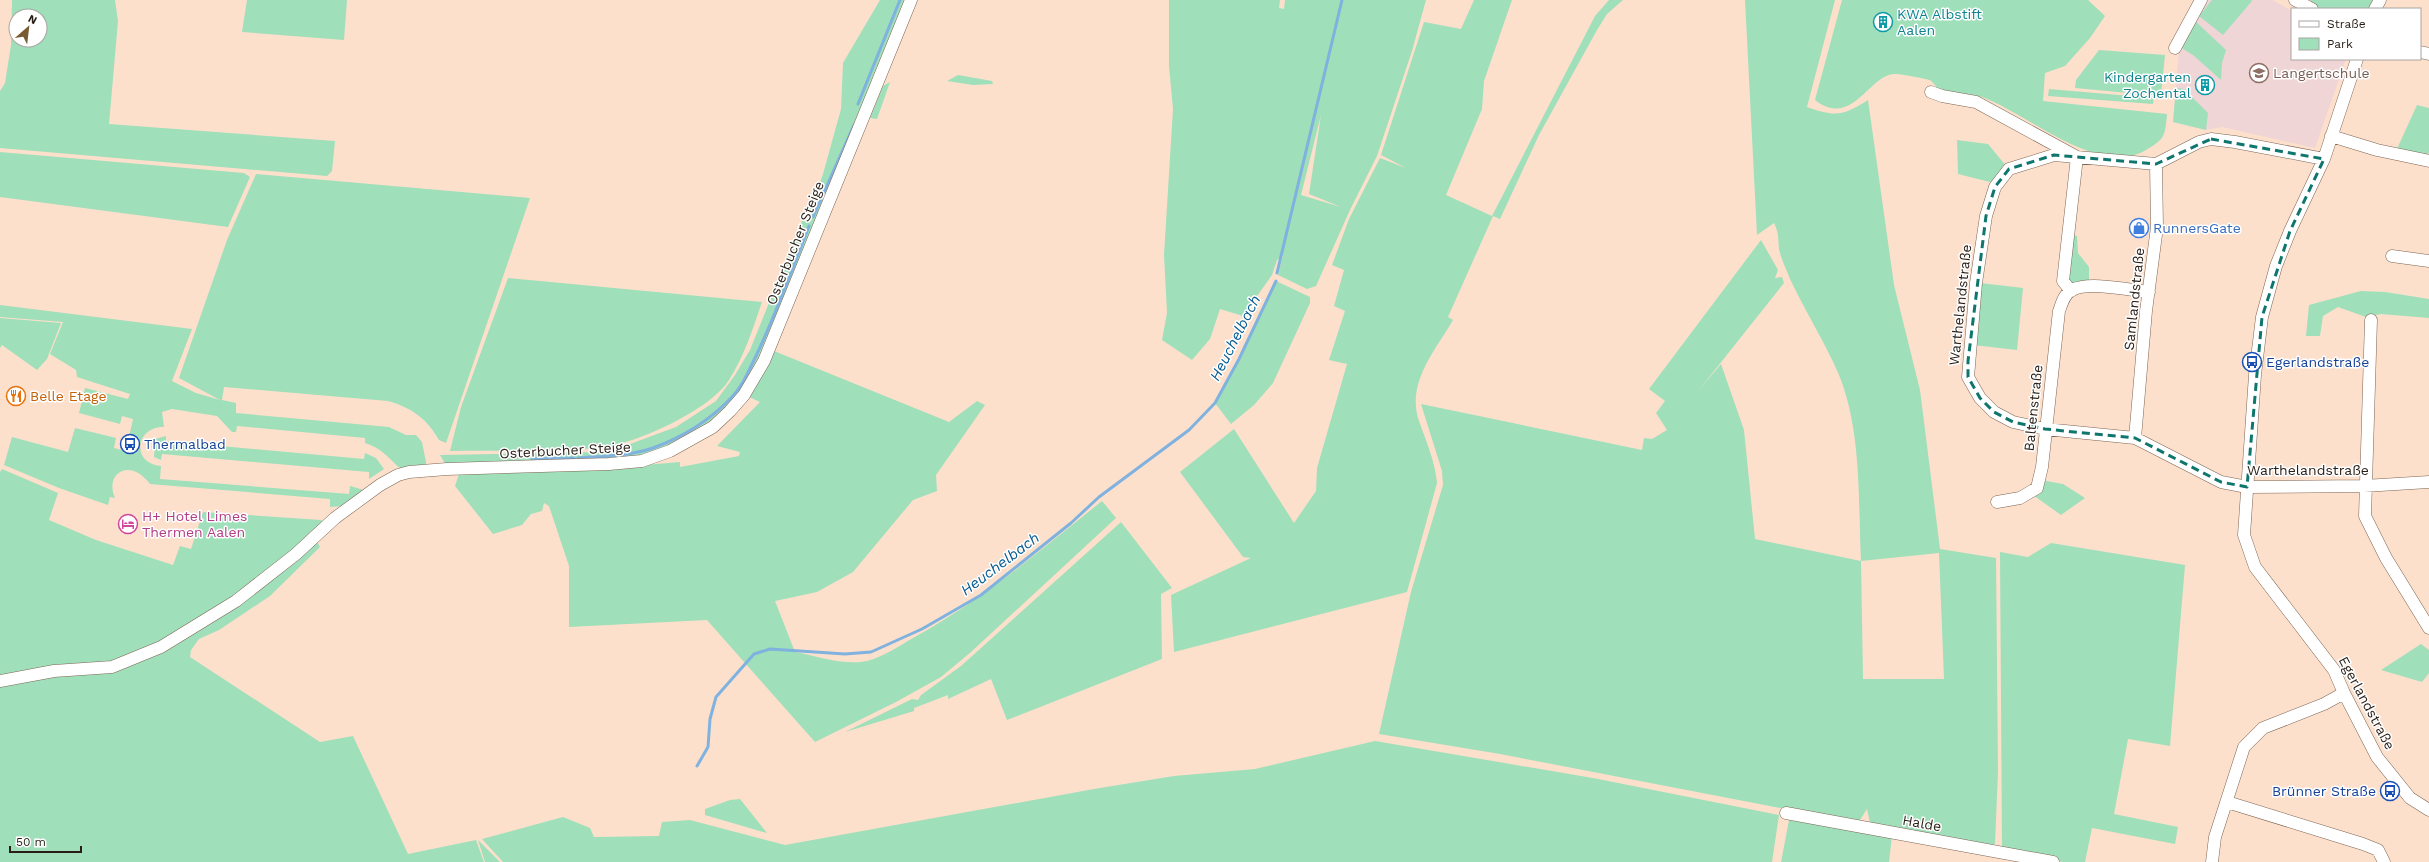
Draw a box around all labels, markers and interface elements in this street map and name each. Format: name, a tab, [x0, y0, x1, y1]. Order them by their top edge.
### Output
place label: KWA Albstift Aalen	[1897, 6, 1982, 38]
north arrow	[8, 8, 48, 48]
legend	[2291, 8, 2421, 60]
building icon: KWA Albstift Aalen	[1872, 11, 1894, 33]
text: N	[26, 12, 39, 27]
text: Straße	[2327, 17, 2366, 31]
text: Park	[2327, 37, 2353, 51]
school or university icon: Langertschule	[2248, 62, 2270, 84]
place label: Langertschule	[2273, 65, 2370, 81]
place label: Kindergarten Zochental	[2104, 69, 2192, 101]
building icon: Kindergarten Zochental	[2194, 74, 2216, 96]
street label: Osterbucher Steige	[763, 179, 827, 307]
shop icon: RunnersGate	[2128, 217, 2150, 239]
place label: RunnersGate	[2153, 220, 2241, 236]
street label: Warthelandstraße	[1946, 244, 1974, 366]
street label: Samlandstraße	[2121, 247, 2147, 351]
water label: Heuchelbach	[1206, 292, 1264, 384]
bus stop icon: Egerlandstraße	[2241, 351, 2263, 373]
place label: Egerlandstraße	[2266, 354, 2369, 370]
street label: Baltenstraße	[2020, 364, 2046, 452]
restaurant icon: Belle Etage	[5, 385, 27, 407]
place label: Belle Etage	[30, 388, 107, 404]
bus stop icon: Thermalbad	[119, 433, 141, 455]
place label: Thermalbad	[144, 436, 226, 452]
street label: Osterbucher Steige	[499, 439, 631, 461]
street label: Warthelandstraße	[2247, 462, 2369, 478]
place label: H+ Hotel Limes Thermen Aalen	[142, 508, 247, 540]
hotel icon: H+ Hotel Limes Thermen Aalen	[117, 513, 139, 535]
water label: Heuchelbach	[957, 529, 1043, 599]
street label: Egerlandstraße	[2336, 654, 2398, 752]
bus stop icon: Brünner Straße	[2379, 780, 2401, 802]
place label: Brünner Straße	[2272, 783, 2376, 799]
street label: Halde	[1901, 812, 1943, 834]
scale bar	[10, 828, 81, 854]
text: 50 m	[16, 835, 46, 849]

